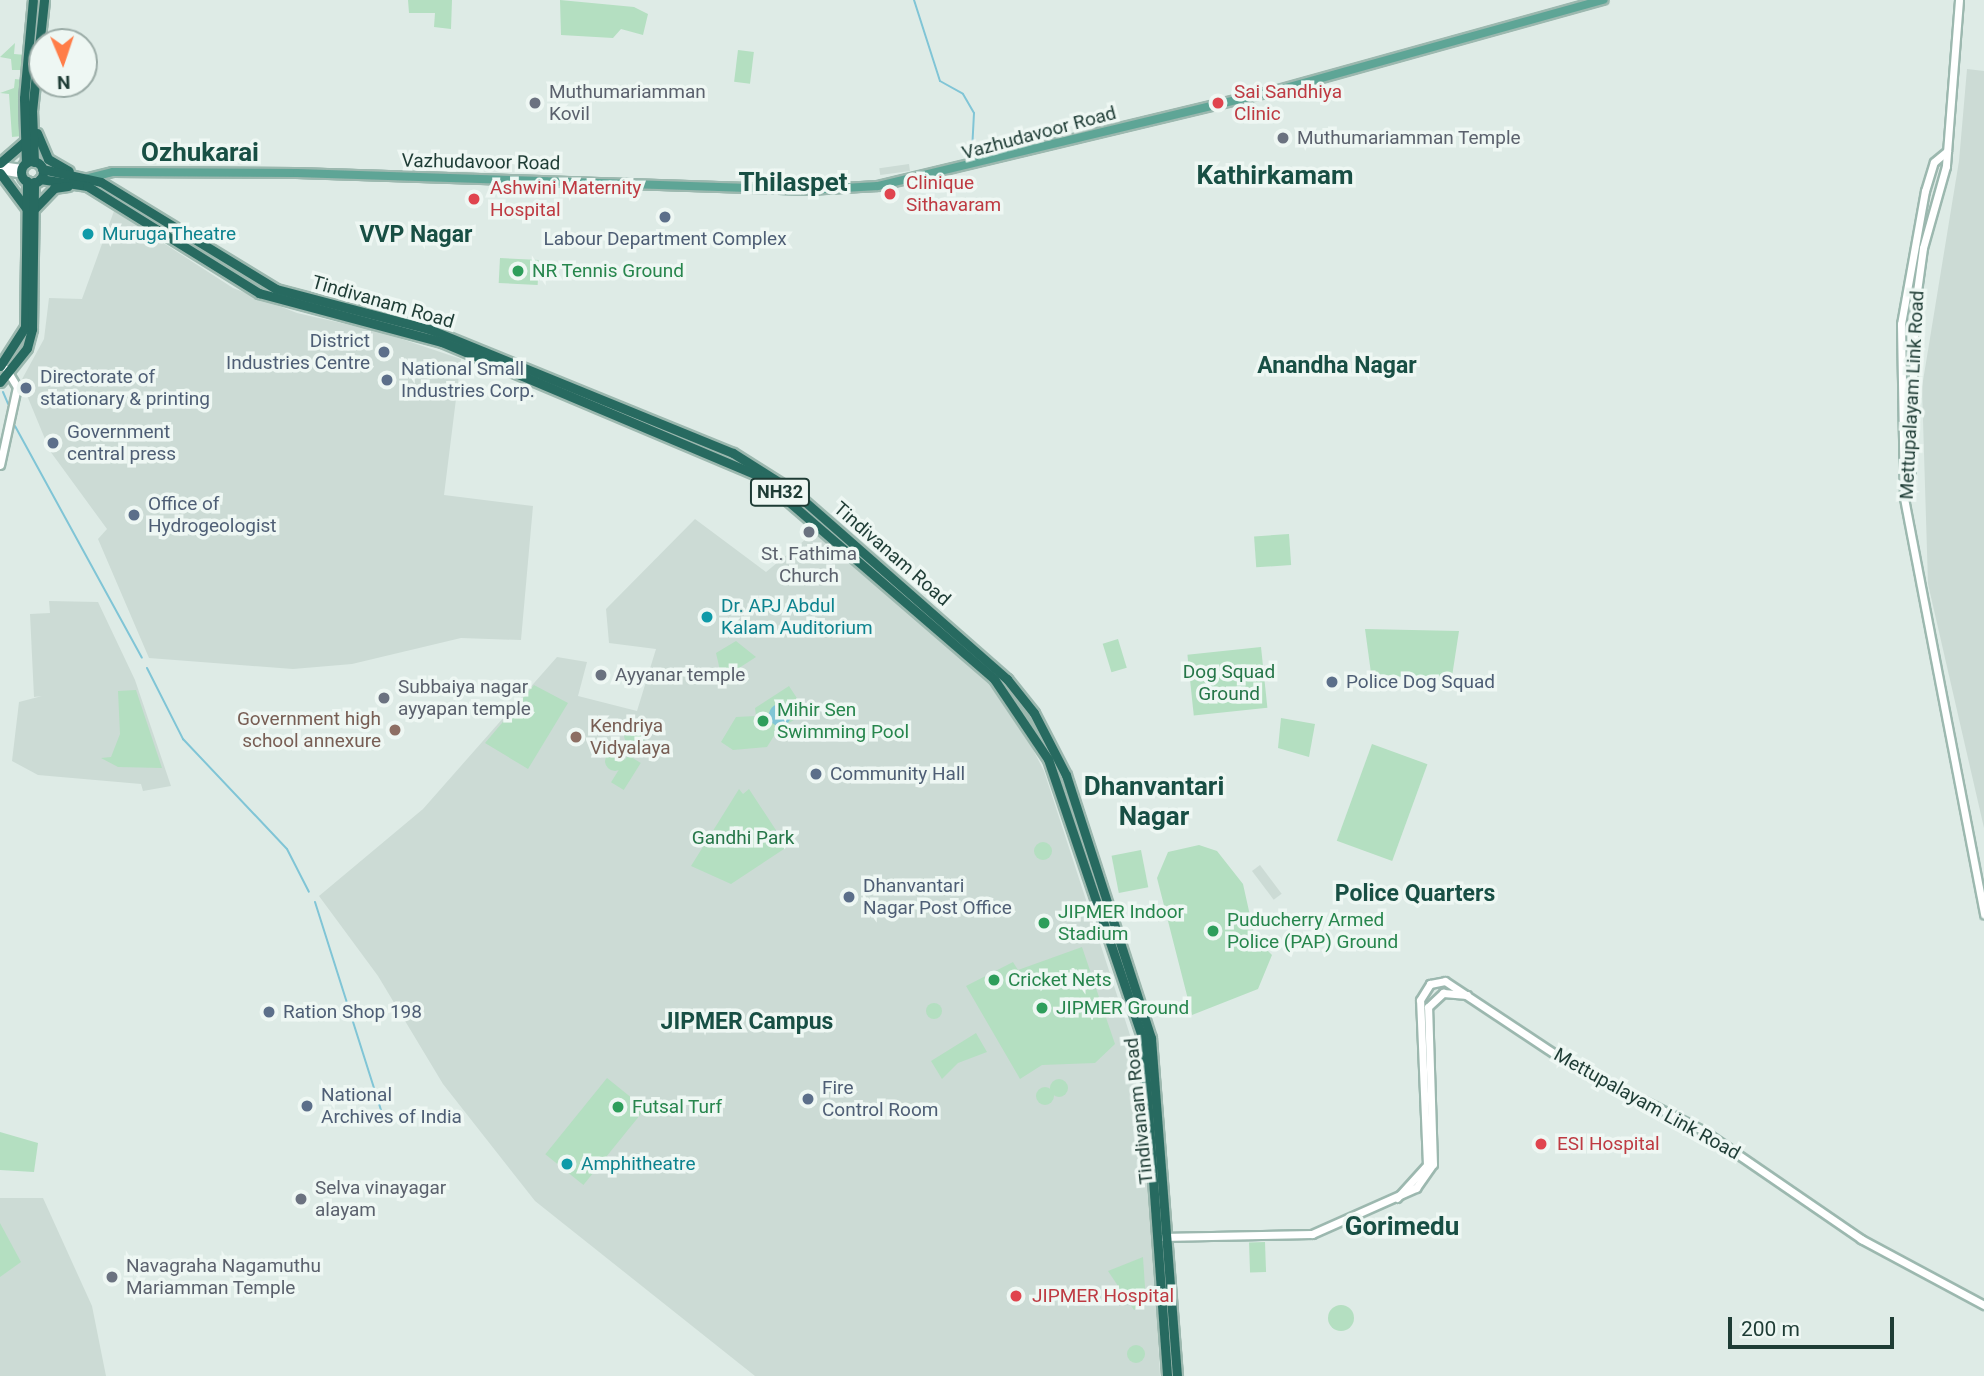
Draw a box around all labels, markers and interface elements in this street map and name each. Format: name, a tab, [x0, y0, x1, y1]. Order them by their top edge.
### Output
north arrow	[28, 28, 98, 98]
text: N	[57, 71, 71, 94]
place label: Muthumariamman Kovil	[549, 81, 706, 125]
place label: Sai Sandhiya Clinic	[1234, 81, 1342, 125]
marker: Sai Sandhiya Clinic	[1208, 93, 1228, 113]
marker: Muthumariamman Kovil	[527, 95, 543, 111]
street label: Vazhudavoor Road	[959, 101, 1119, 165]
place label: Muthumariamman Temple	[1297, 127, 1521, 149]
marker: Muthumariamman Temple	[1275, 130, 1291, 146]
district label: Ozhukarai	[141, 137, 259, 169]
street label: Vazhudavoor Road	[401, 149, 561, 175]
district label: Kathirkamam	[1197, 160, 1353, 192]
district label: Thilaspet	[738, 167, 848, 199]
place label: Clinique Sithavaram	[906, 172, 1001, 216]
place label: Ashwini Maternity Hospital	[490, 177, 641, 221]
marker: Clinique Sithavaram	[880, 184, 900, 204]
marker: Ashwini Maternity Hospital	[464, 189, 484, 209]
marker: Labour Department Complex	[657, 209, 673, 225]
district label: VVP Nagar	[359, 221, 473, 249]
place label: Muruga Theatre	[102, 223, 236, 245]
marker: Muruga Theatre	[80, 226, 96, 242]
place label: Labour Department Complex	[543, 228, 787, 250]
place label: NR Tennis Ground	[532, 260, 684, 282]
marker: NR Tennis Ground	[510, 263, 526, 279]
street label: Tindivanam Road	[309, 271, 457, 333]
street label: Mettupalayam Link Road	[1895, 290, 1929, 500]
place label: District Industries Centre	[226, 330, 370, 374]
marker: District Industries Centre	[376, 344, 392, 360]
district label: Anandha Nagar	[1257, 352, 1417, 380]
place label: National Small Industries Corp.	[401, 358, 535, 402]
place label: Directorate of stationary & printing	[40, 366, 210, 410]
marker: National Small Industries Corp.	[379, 372, 395, 388]
marker: Directorate of stationary & printing	[18, 380, 34, 396]
place label: Government central press	[67, 421, 176, 465]
marker: Government central press	[45, 435, 61, 451]
road number: NH32	[748, 478, 812, 506]
place label: Office of Hydrogeologist	[148, 493, 277, 537]
street label: Tindivanam Road	[829, 497, 955, 611]
marker: Office of Hydrogeologist	[126, 507, 142, 523]
marker: St. Fathima Church	[801, 524, 817, 540]
place label: St. Fathima Church	[761, 543, 857, 587]
place label: Dr. APJ Abdul Kalam Auditorium	[721, 595, 873, 639]
marker: Dr. APJ Abdul Kalam Auditorium	[699, 609, 715, 625]
park label: Dog Squad Ground	[1183, 661, 1275, 705]
place label: Ayyanar temple	[615, 664, 745, 686]
marker: Ayyanar temple	[593, 667, 609, 683]
place label: Police Dog Squad	[1346, 671, 1495, 693]
marker: Police Dog Squad	[1324, 674, 1340, 690]
place label: Subbaiya nagar ayyapan temple	[398, 676, 531, 720]
marker: Subbaiya nagar ayyapan temple	[376, 690, 392, 706]
place label: Mihir Sen Swimming Pool	[777, 699, 909, 743]
place label: Government high school annexure	[237, 708, 381, 752]
marker: Mihir Sen Swimming Pool	[755, 713, 771, 729]
place label: Kendriya Vidyalaya	[590, 715, 671, 759]
marker: Government high school annexure	[387, 722, 403, 738]
marker: Kendriya Vidyalaya	[568, 729, 584, 745]
place label: Community Hall	[830, 763, 965, 785]
marker: Community Hall	[808, 766, 824, 782]
district label: Dhanvantari Nagar	[1084, 771, 1224, 832]
park label: Gandhi Park	[692, 827, 794, 849]
place label: Dhanvantari Nagar Post Office	[863, 875, 1012, 919]
district label: Police Quarters	[1335, 880, 1495, 908]
marker: Dhanvantari Nagar Post Office	[841, 889, 857, 905]
place label: JIPMER Indoor Stadium	[1058, 901, 1184, 945]
place label: Puducherry Armed Police (PAP) Ground	[1227, 909, 1398, 953]
marker: JIPMER Indoor Stadium	[1036, 915, 1052, 931]
marker: Puducherry Armed Police (PAP) Ground	[1205, 923, 1221, 939]
place label: Cricket Nets	[1008, 969, 1111, 991]
marker: Cricket Nets	[986, 972, 1002, 988]
place label: JIPMER Ground	[1056, 997, 1189, 1019]
marker: JIPMER Ground	[1034, 1000, 1050, 1016]
place label: Ration Shop 198	[283, 1001, 422, 1023]
marker: Ration Shop 198	[261, 1004, 277, 1020]
district label: JIPMER Campus	[661, 1008, 833, 1036]
street label: Tindivanam Road	[1120, 1037, 1158, 1185]
street label: Mettupalayam Link Road	[1550, 1043, 1744, 1165]
place label: Fire Control Room	[822, 1077, 938, 1121]
place label: National Archives of India	[321, 1084, 462, 1128]
marker: Fire Control Room	[800, 1091, 816, 1107]
place label: Futsal Turf	[632, 1096, 723, 1118]
marker: National Archives of India	[299, 1098, 315, 1114]
marker: Futsal Turf	[610, 1099, 626, 1115]
place label: ESI Hospital	[1557, 1133, 1660, 1155]
marker: ESI Hospital	[1531, 1134, 1551, 1154]
place label: Amphitheatre	[581, 1153, 695, 1175]
marker: Amphitheatre	[559, 1156, 575, 1172]
place label: Selva vinayagar alayam	[315, 1177, 446, 1221]
marker: Selva vinayagar alayam	[293, 1191, 309, 1207]
district label: Gorimedu	[1345, 1211, 1459, 1243]
place label: Navagraha Nagamuthu Mariamman Temple	[126, 1255, 321, 1299]
marker: Navagraha Nagamuthu Mariamman Temple	[104, 1269, 120, 1285]
place label: JIPMER Hospital	[1032, 1285, 1174, 1307]
marker: JIPMER Hospital	[1006, 1286, 1026, 1306]
scale bar	[1732, 1302, 1898, 1346]
text: 200 m	[1741, 1317, 1800, 1341]

